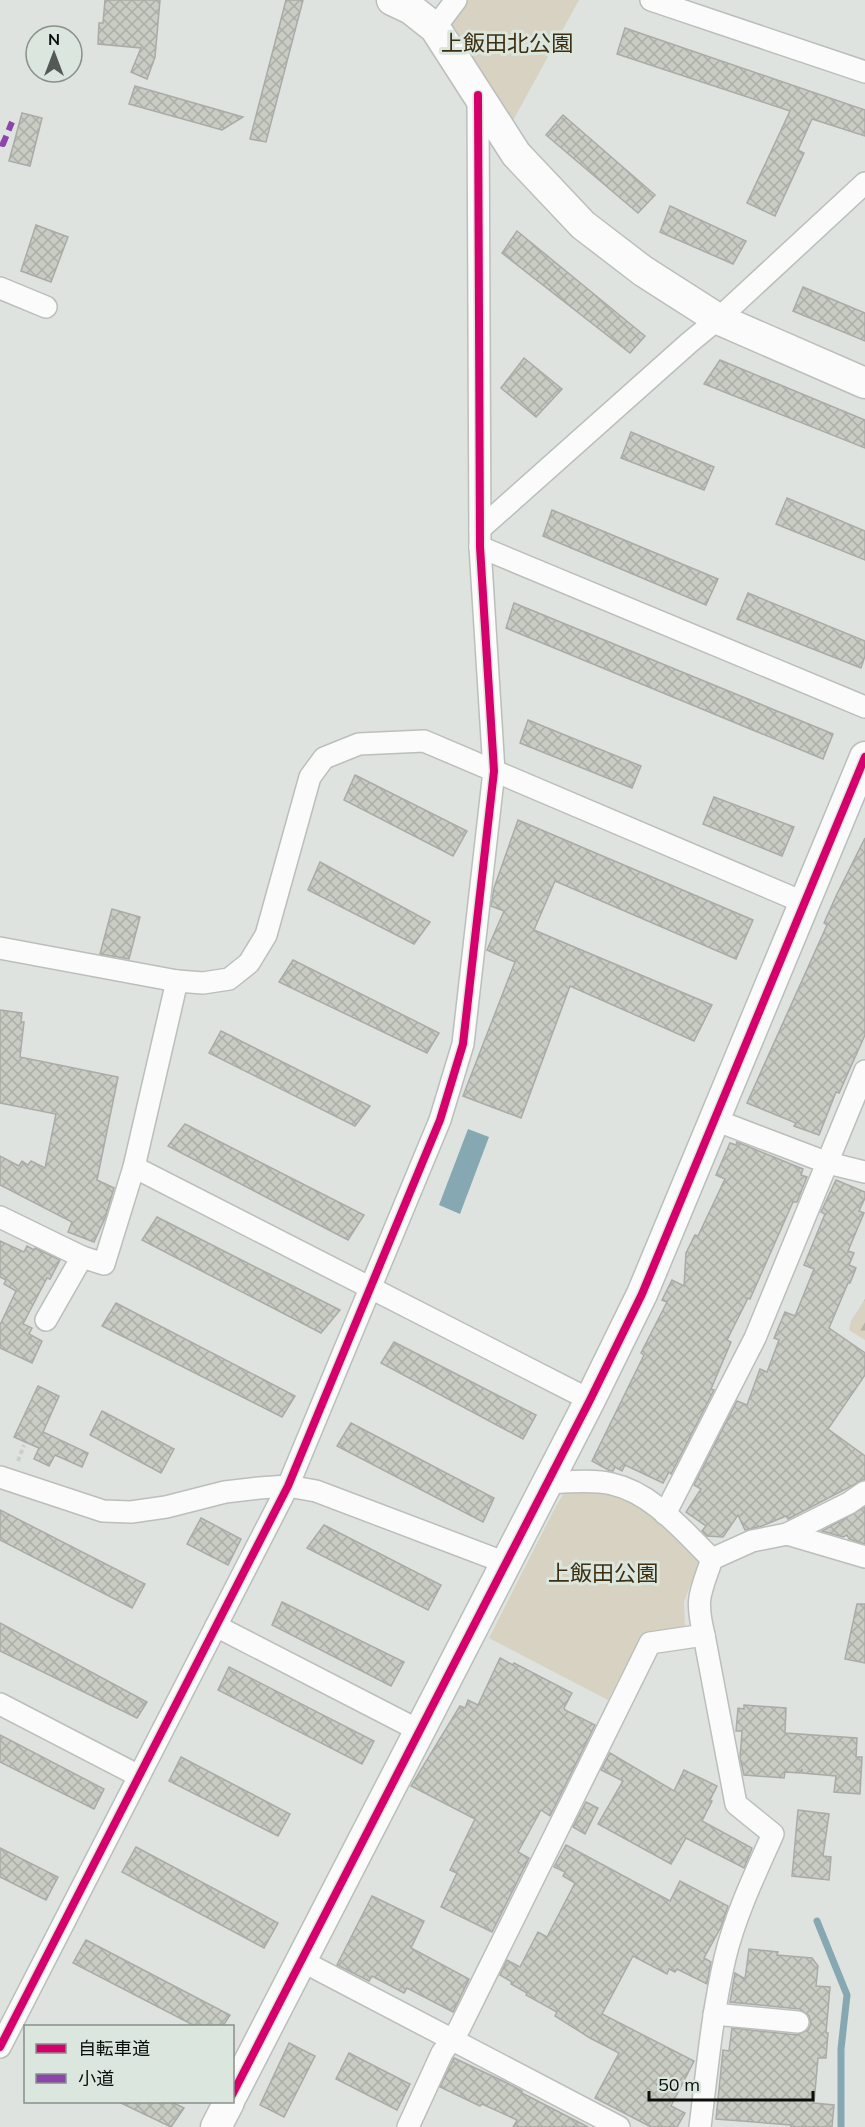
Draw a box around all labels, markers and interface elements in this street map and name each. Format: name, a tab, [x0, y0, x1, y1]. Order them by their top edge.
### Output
north arrow	[24, 24, 84, 84]
text: N	[48, 29, 60, 49]
park label: 上飯田北公園	[441, 29, 573, 57]
park label: 上飯田公園	[548, 1559, 658, 1587]
legend	[24, 2025, 234, 2103]
text: 自転車道	[78, 2037, 150, 2060]
scale bar	[649, 2064, 812, 2102]
text: 小道	[78, 2067, 114, 2090]
text: 50 m	[658, 2073, 700, 2096]

